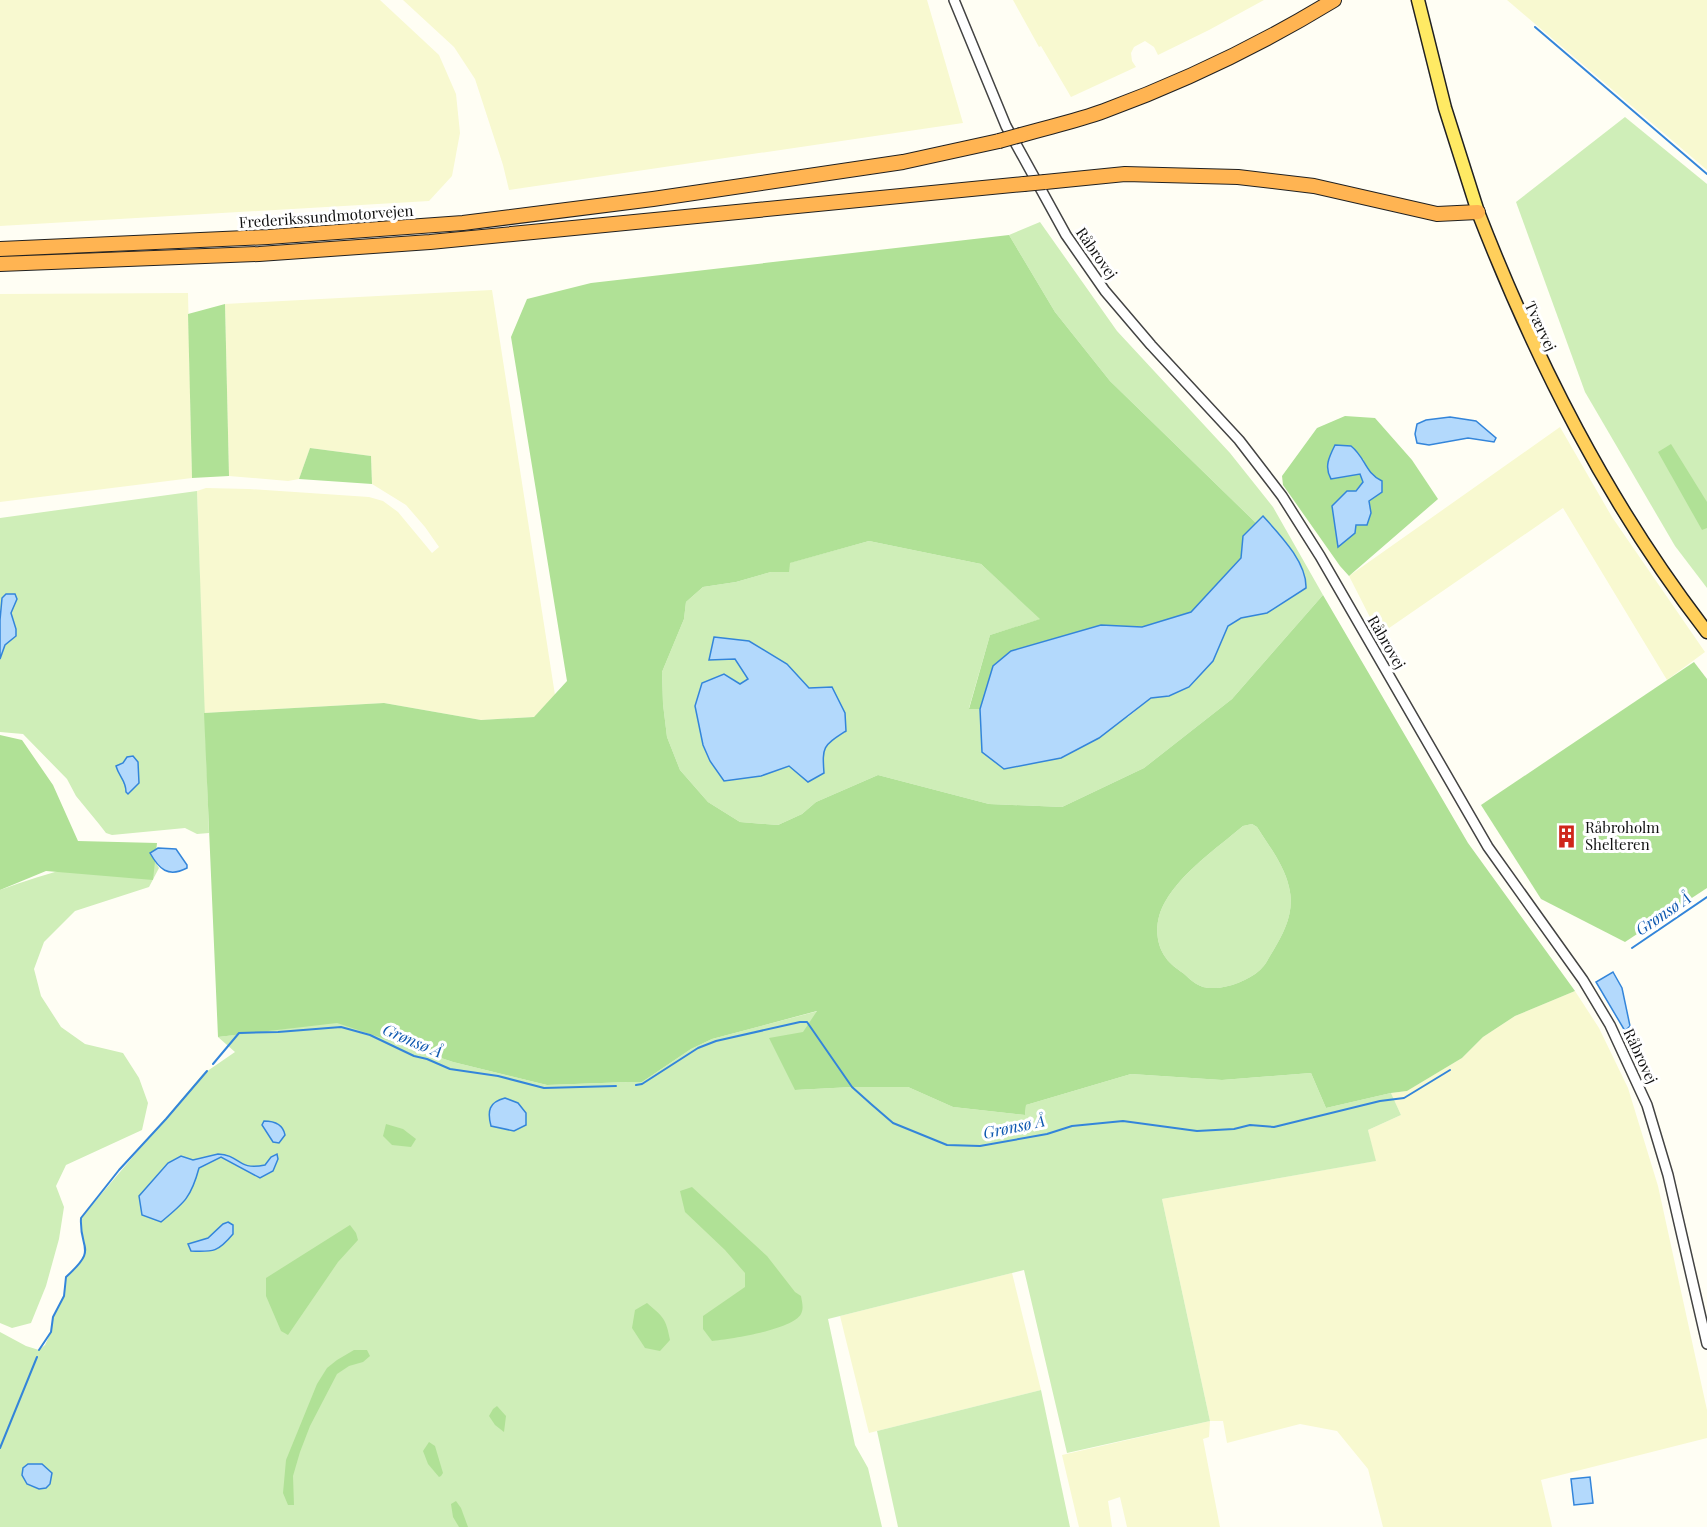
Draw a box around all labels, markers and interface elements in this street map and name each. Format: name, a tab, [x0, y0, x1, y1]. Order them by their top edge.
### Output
street label: Frederikssundmotorvejen	[238, 200, 414, 232]
street label: Råbrovej	[1072, 223, 1122, 283]
street label: Tværvej	[1521, 298, 1561, 354]
street label: Råbrovej	[1364, 611, 1410, 673]
place label: Råbroholm Shelteren	[1585, 817, 1660, 854]
building icon: Råbroholm Shelteren	[1554, 823, 1580, 849]
water label: Grønsø Å	[1631, 887, 1695, 939]
water label: Grønsø Å	[380, 1018, 446, 1062]
street label: Råbrovej	[1619, 1025, 1663, 1087]
water label: Grønsø Å	[981, 1109, 1047, 1143]

